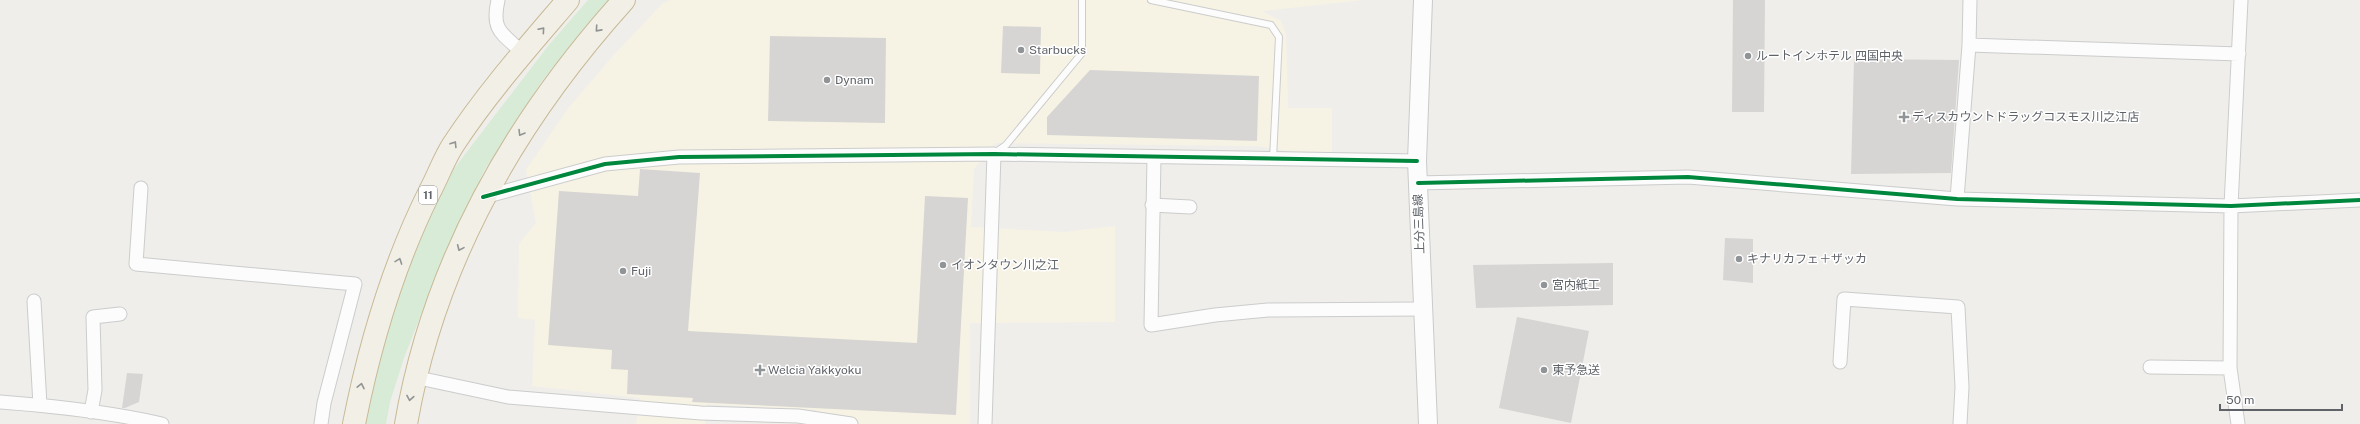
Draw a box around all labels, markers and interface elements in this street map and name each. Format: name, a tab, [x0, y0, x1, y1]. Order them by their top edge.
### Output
one-way arrow	[595, 24, 603, 32]
one-way arrow	[538, 28, 545, 35]
place label: Starbucks	[1029, 43, 1086, 57]
marker: Starbucks	[1016, 45, 1026, 55]
place label: ルートインホテル 四国中央	[1756, 49, 1903, 63]
marker: ルートインホテル 四国中央	[1743, 51, 1753, 61]
place label: Dynam	[835, 73, 874, 87]
marker: Dynam	[822, 75, 832, 85]
place label: ディスカウントドラッグコスモス川之江店	[1912, 110, 2139, 124]
marker: ディスカウントドラッグコスモス川之江店	[1899, 112, 1909, 122]
one-way arrow	[518, 129, 525, 136]
one-way arrow	[449, 141, 457, 148]
road number: 11	[419, 186, 437, 204]
street label: 上分三島線	[1411, 194, 1427, 254]
one-way arrow	[457, 244, 465, 252]
place label: キナリカフェ＋ザッカ	[1747, 252, 1867, 266]
marker: キナリカフェ＋ザッカ	[1734, 254, 1744, 264]
one-way arrow	[395, 258, 403, 265]
place label: イオンタウン川之江	[951, 258, 1059, 272]
marker: イオンタウン川之江	[938, 260, 948, 270]
place label: Fuji	[631, 264, 651, 278]
marker: Fuji	[618, 266, 628, 276]
place label: 宮内紙工	[1552, 278, 1600, 292]
marker: 宮内紙工	[1539, 280, 1549, 290]
place label: Welcia Yakkyoku	[768, 363, 861, 377]
place label: 東予急送	[1552, 363, 1600, 377]
marker: Welcia Yakkyoku	[755, 365, 765, 375]
marker: 東予急送	[1539, 365, 1549, 375]
one-way arrow	[357, 383, 365, 389]
scale bar	[2220, 386, 2342, 412]
text: 50 m	[2226, 393, 2254, 407]
one-way arrow	[407, 395, 415, 401]

